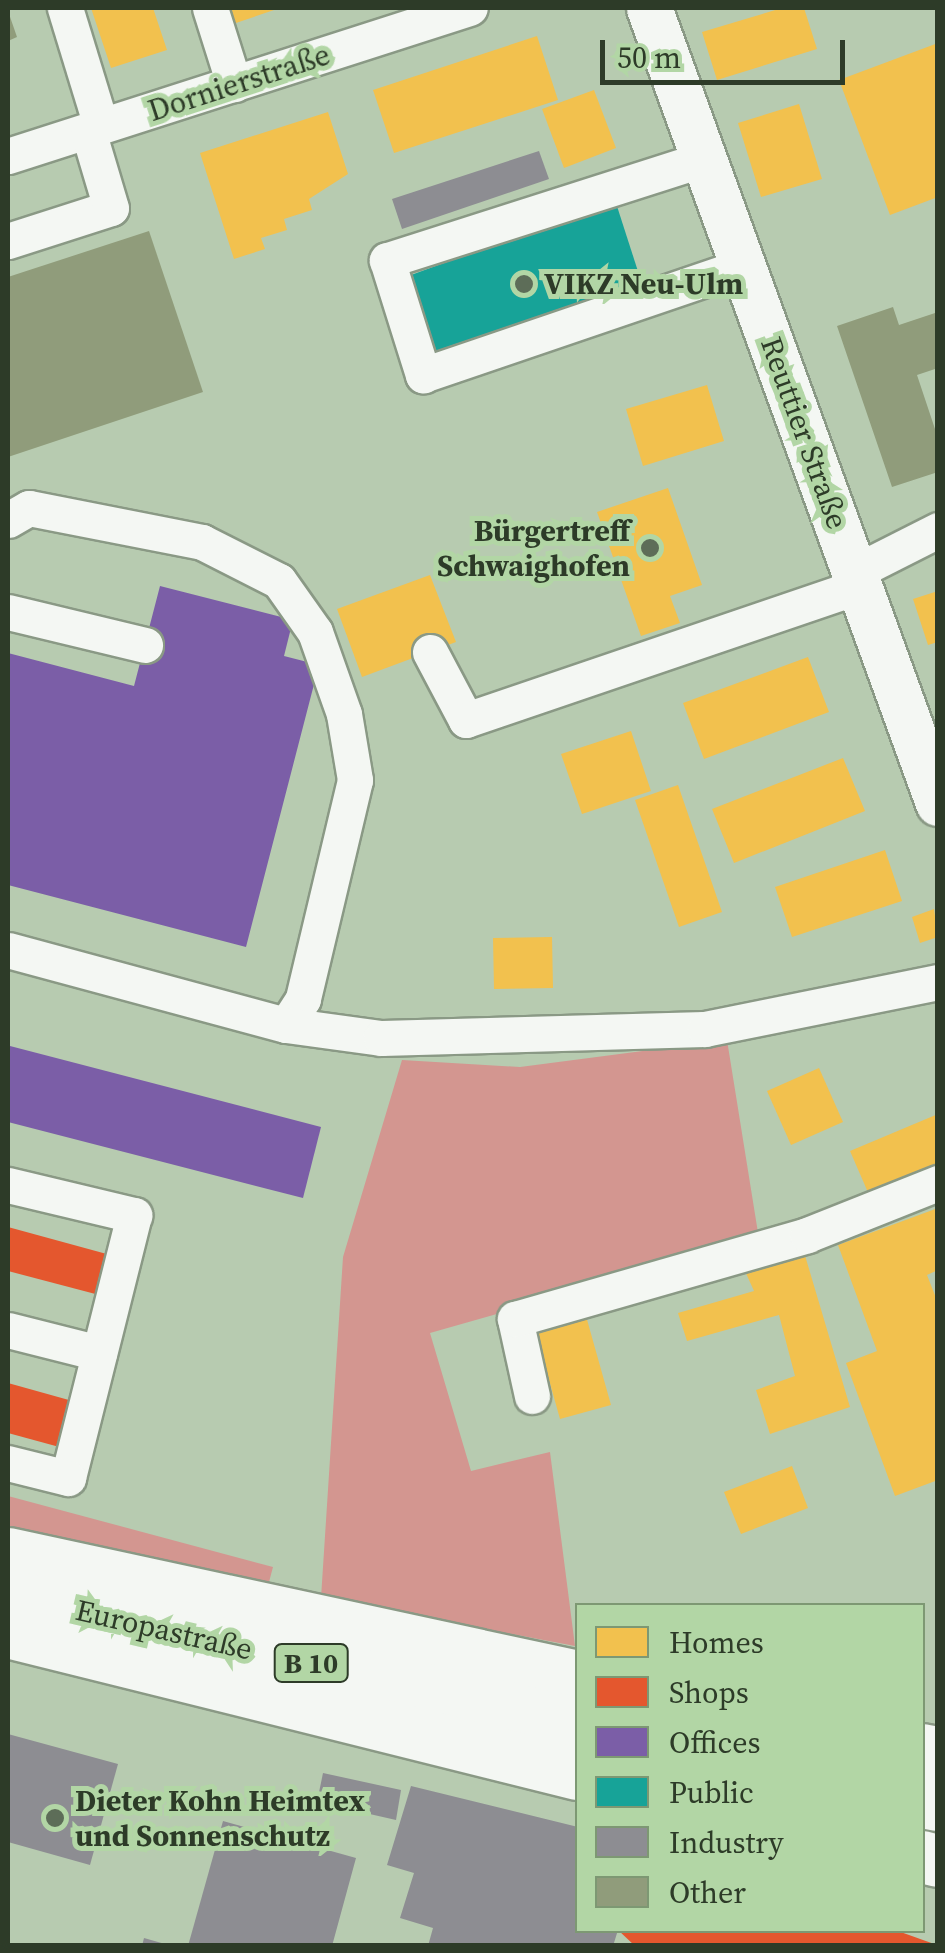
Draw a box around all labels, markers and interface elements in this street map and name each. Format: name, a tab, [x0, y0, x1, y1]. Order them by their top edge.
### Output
scale bar	[605, 20, 850, 82]
street label: Dornierstraße	[144, 37, 334, 129]
text: 50 m	[617, 37, 681, 78]
place label: VIKZ Neu-Ulm	[544, 266, 743, 302]
marker: VIKZ Neu-Ulm	[513, 273, 535, 295]
street label: Reuttier Straße	[753, 332, 855, 534]
place label: Bürgertreff Schwaighofen	[437, 513, 630, 584]
marker: Bürgertreff Schwaighofen	[639, 537, 661, 559]
street label: Europastraße	[72, 1592, 256, 1668]
legend	[575, 1603, 925, 1933]
text: Homes	[669, 1622, 764, 1663]
road number: B 10	[274, 1640, 348, 1686]
text: Shops	[669, 1672, 749, 1713]
text: Offices	[669, 1722, 761, 1763]
text: Public	[669, 1772, 754, 1813]
place label: Dieter Kohn Heimtex und Sonnenschutz	[75, 1783, 365, 1854]
marker: Dieter Kohn Heimtex und Sonnenschutz	[44, 1807, 66, 1829]
text: Industry	[669, 1822, 784, 1863]
text: Other	[669, 1872, 746, 1913]

